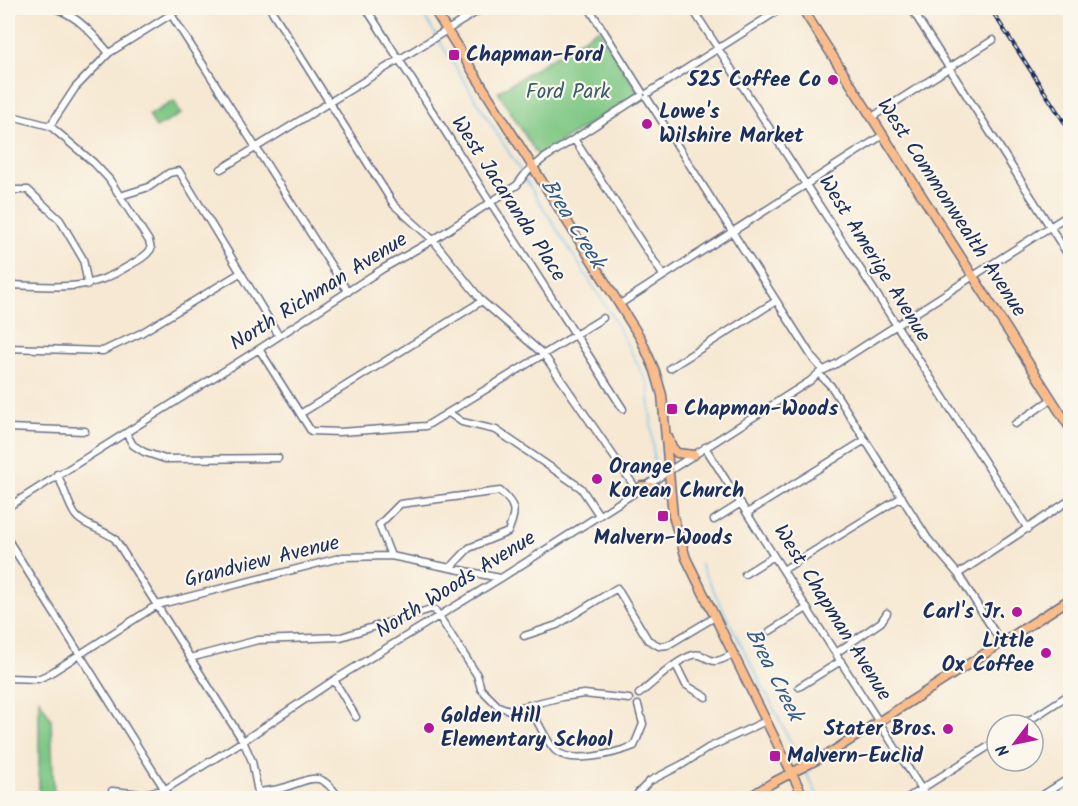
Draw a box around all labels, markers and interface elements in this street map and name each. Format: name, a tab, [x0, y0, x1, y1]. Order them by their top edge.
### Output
place label: Chapman-Ford	[466, 39, 604, 72]
marker: Chapman-Ford	[447, 48, 461, 62]
place label: 525 Coffee Co	[687, 64, 821, 97]
marker: 525 Coffee Co	[826, 73, 840, 87]
park label: Ford Park	[526, 76, 610, 109]
street label: West Commonwealth Avenue	[867, 92, 1035, 325]
place label: Lowe's Wilshire Market	[659, 96, 804, 153]
street label: West Jacaranda Place	[442, 109, 574, 289]
marker: Lowe's Wilshire Market	[640, 117, 654, 131]
street label: West Amerige Avenue	[809, 169, 939, 350]
water label: Brea Creek	[530, 172, 616, 279]
street label: North Richman Avenue	[224, 224, 415, 360]
place label: Chapman-Woods	[684, 393, 838, 426]
marker: Chapman-Woods	[665, 402, 679, 416]
place label: Orange Korean Church	[609, 451, 744, 508]
marker: Orange Korean Church	[590, 472, 604, 486]
marker: Malvern-Woods	[656, 509, 670, 523]
street label: West Chapman Avenue	[764, 518, 900, 708]
street label: North Woods Avenue	[369, 522, 543, 648]
place label: Malvern-Woods	[594, 522, 732, 555]
street label: Grandview Avenue	[181, 527, 344, 597]
place label: Carl's Jr.	[923, 596, 1005, 629]
marker: Carl's Jr.	[1010, 605, 1024, 619]
water label: Brea Creek	[734, 622, 813, 731]
place label: Little Ox Coffee	[942, 625, 1034, 682]
marker: Little Ox Coffee	[1039, 646, 1053, 660]
place label: Golden Hill Elementary School	[441, 700, 613, 757]
place label: Stater Bros.	[824, 713, 936, 746]
north arrow	[985, 713, 1045, 773]
marker: Golden Hill Elementary School	[422, 721, 436, 735]
marker: Stater Bros.	[941, 722, 955, 736]
text: N	[990, 739, 1017, 761]
place label: Malvern-Euclid	[787, 740, 924, 773]
marker: Malvern-Euclid	[768, 749, 782, 763]

